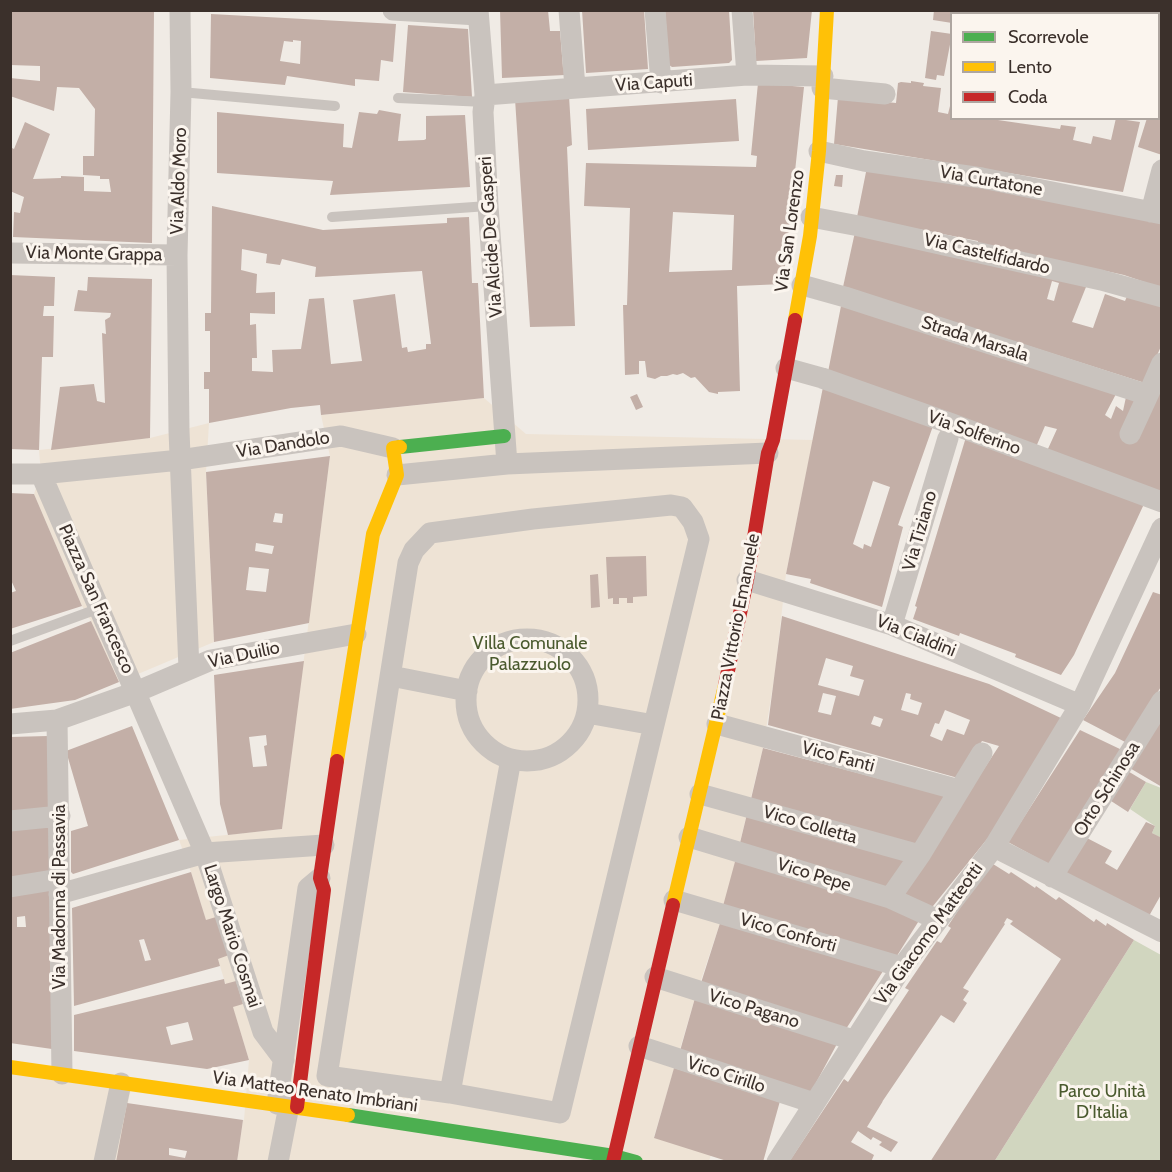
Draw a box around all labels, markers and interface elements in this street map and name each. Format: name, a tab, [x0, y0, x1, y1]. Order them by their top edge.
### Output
legend	[950, 12, 1160, 120]
text: Scorrevole	[1008, 26, 1089, 48]
text: Lento	[1008, 56, 1052, 78]
street label: Via Caputi	[615, 70, 693, 96]
text: Coda	[1008, 86, 1047, 108]
street label: Via Aldo Moro	[166, 127, 192, 235]
street label: Via Alcide De Gasperi	[475, 156, 507, 318]
street label: Via Curtatone	[938, 161, 1044, 201]
street label: Via San Lorenzo	[771, 169, 809, 293]
street label: Via Castelfidardo	[922, 229, 1052, 279]
street label: Via Monte Grappa	[26, 242, 162, 266]
street label: Strada Marsala	[919, 312, 1031, 366]
street label: Via Solferino	[925, 406, 1023, 460]
street label: Via Dandolo	[235, 427, 331, 463]
street label: Via Tiziano	[898, 488, 942, 574]
street label: Piazza San Francesco	[53, 521, 139, 677]
street label: Piazza Vittorio Emanuele	[707, 532, 765, 722]
street label: Via Cialdini	[873, 610, 959, 662]
park label: Villa Comunale Palazzuolo	[473, 633, 587, 676]
street label: Via Duilio	[206, 637, 282, 673]
street label: Vico Fanti	[799, 737, 877, 777]
street label: Orto Schinosa	[1069, 738, 1145, 840]
street label: Vico Colletta	[761, 801, 859, 849]
street label: Via Madonna di Passavia	[49, 804, 71, 990]
street label: Vico Pepe	[774, 854, 854, 896]
street label: Via Giacomo Matteotti	[870, 859, 988, 1009]
street label: Largo Mario Cosmai	[199, 862, 265, 1010]
street label: Vico Conforti	[737, 909, 839, 957]
street label: Vico Pagano	[706, 985, 802, 1033]
street label: Vico Cirillo	[684, 1052, 768, 1098]
street label: Via Matteo Renato Imbriani	[211, 1067, 419, 1117]
park label: Parco Unità D'Italia	[1058, 1081, 1146, 1124]

